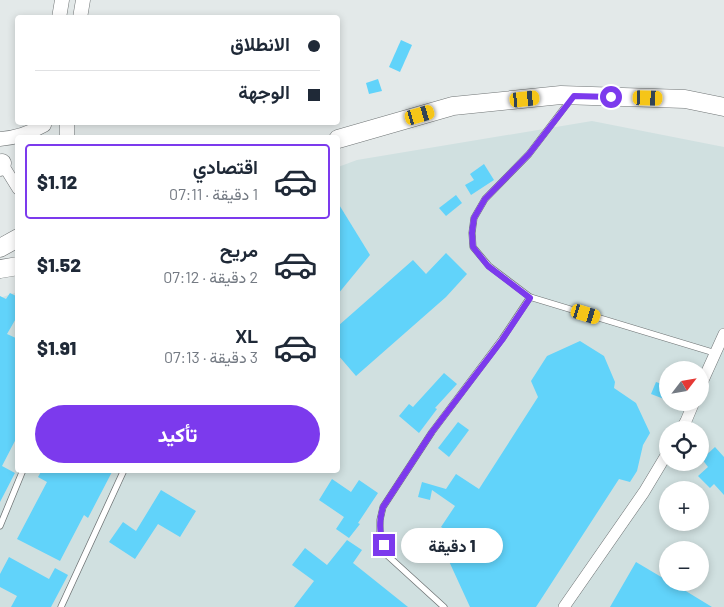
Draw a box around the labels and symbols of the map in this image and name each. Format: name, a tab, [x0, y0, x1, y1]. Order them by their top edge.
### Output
route start	[600, 86, 622, 108]
car	[509, 90, 540, 108]
car	[632, 90, 663, 106]
car	[403, 104, 436, 126]
car	[569, 302, 602, 326]
north arrow	[659, 361, 709, 411]
callout: 1 دقيقة	[402, 528, 504, 562]
route end	[373, 534, 395, 556]

